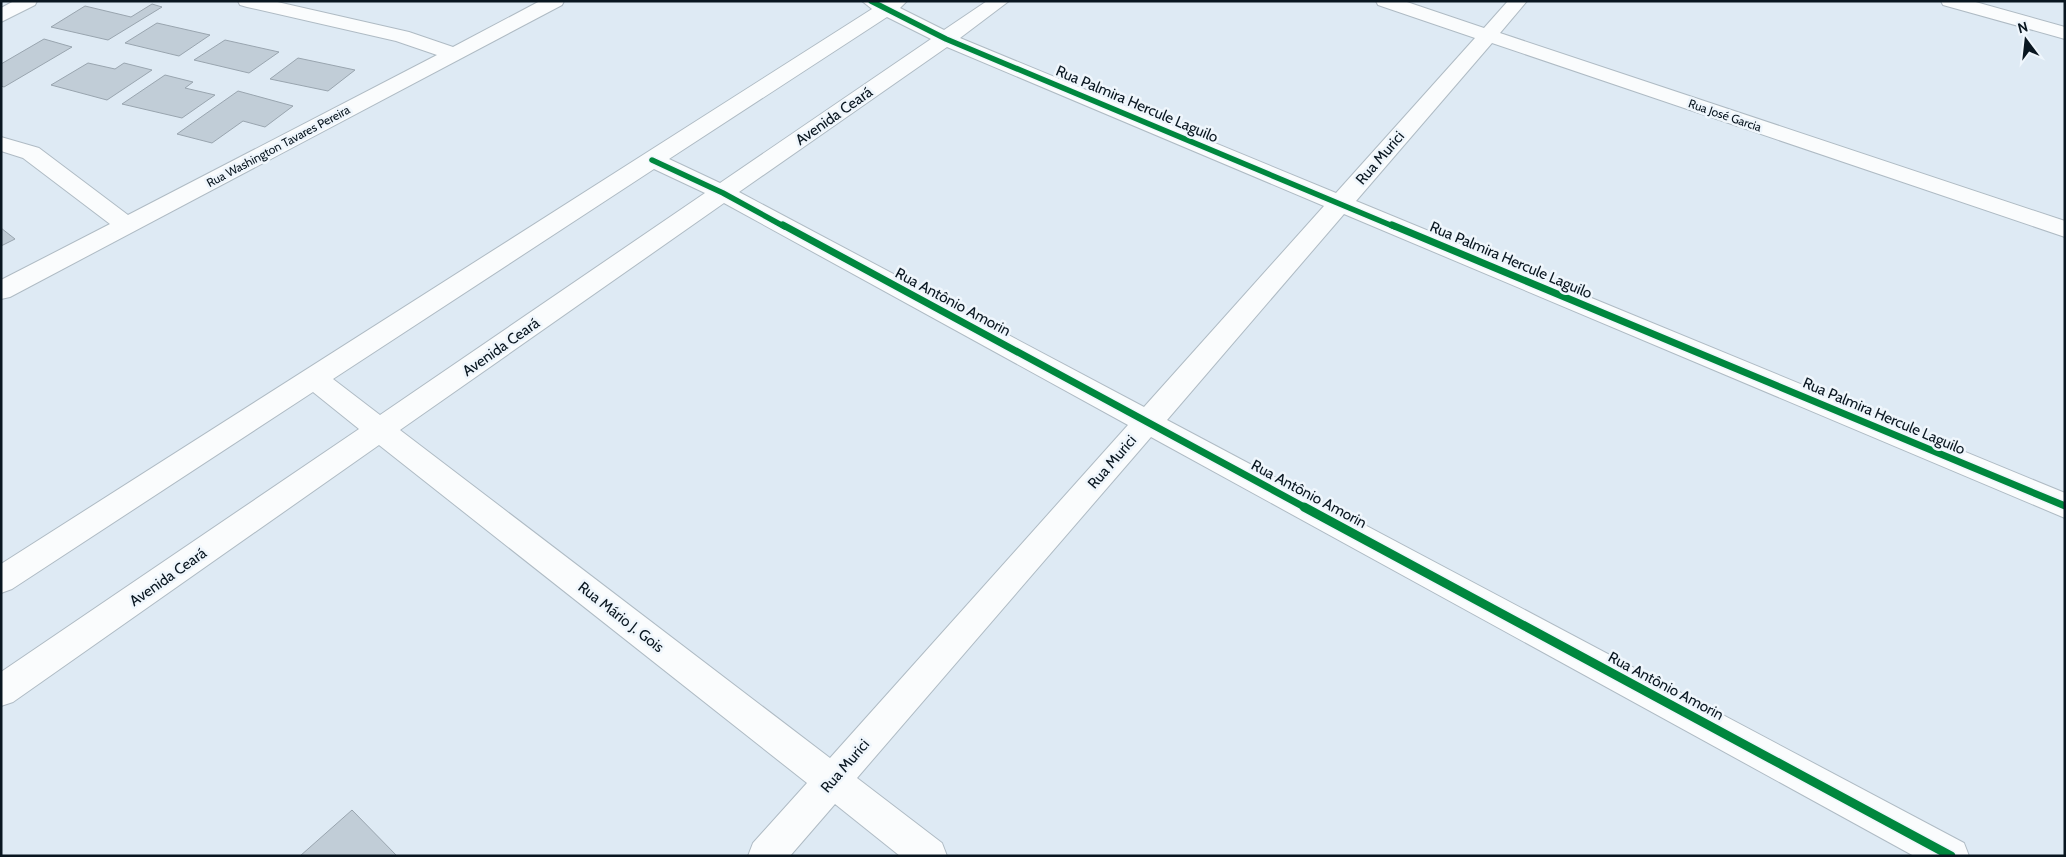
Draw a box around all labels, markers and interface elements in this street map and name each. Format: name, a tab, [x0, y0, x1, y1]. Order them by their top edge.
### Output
north arrow	[2001, 15, 2051, 65]
text: N	[2016, 17, 2030, 37]
street label: Rua Palmira Hercule Laguilo	[1053, 62, 1221, 146]
street label: Avenida Ceará	[792, 82, 877, 149]
street label: Rua José Garcia	[1686, 95, 1764, 135]
street label: Rua Washington Tavares Pereira	[204, 102, 352, 190]
street label: Rua Murici	[1352, 128, 1408, 188]
street label: Rua Palmira Hercule Laguilo	[1427, 218, 1595, 302]
street label: Rua Antônio Amorin	[892, 264, 1014, 340]
street label: Avenida Ceará	[459, 313, 544, 380]
street label: Rua Palmira Hercule Laguilo	[1800, 374, 1968, 458]
street label: Rua Murici	[1084, 432, 1140, 492]
street label: Rua Antônio Amorin	[1248, 456, 1370, 532]
street label: Avenida Ceará	[126, 543, 211, 610]
street label: Rua Mário J. Gois	[574, 578, 668, 656]
street label: Rua Antônio Amorin	[1605, 648, 1727, 724]
street label: Rua Murici	[817, 736, 873, 796]

